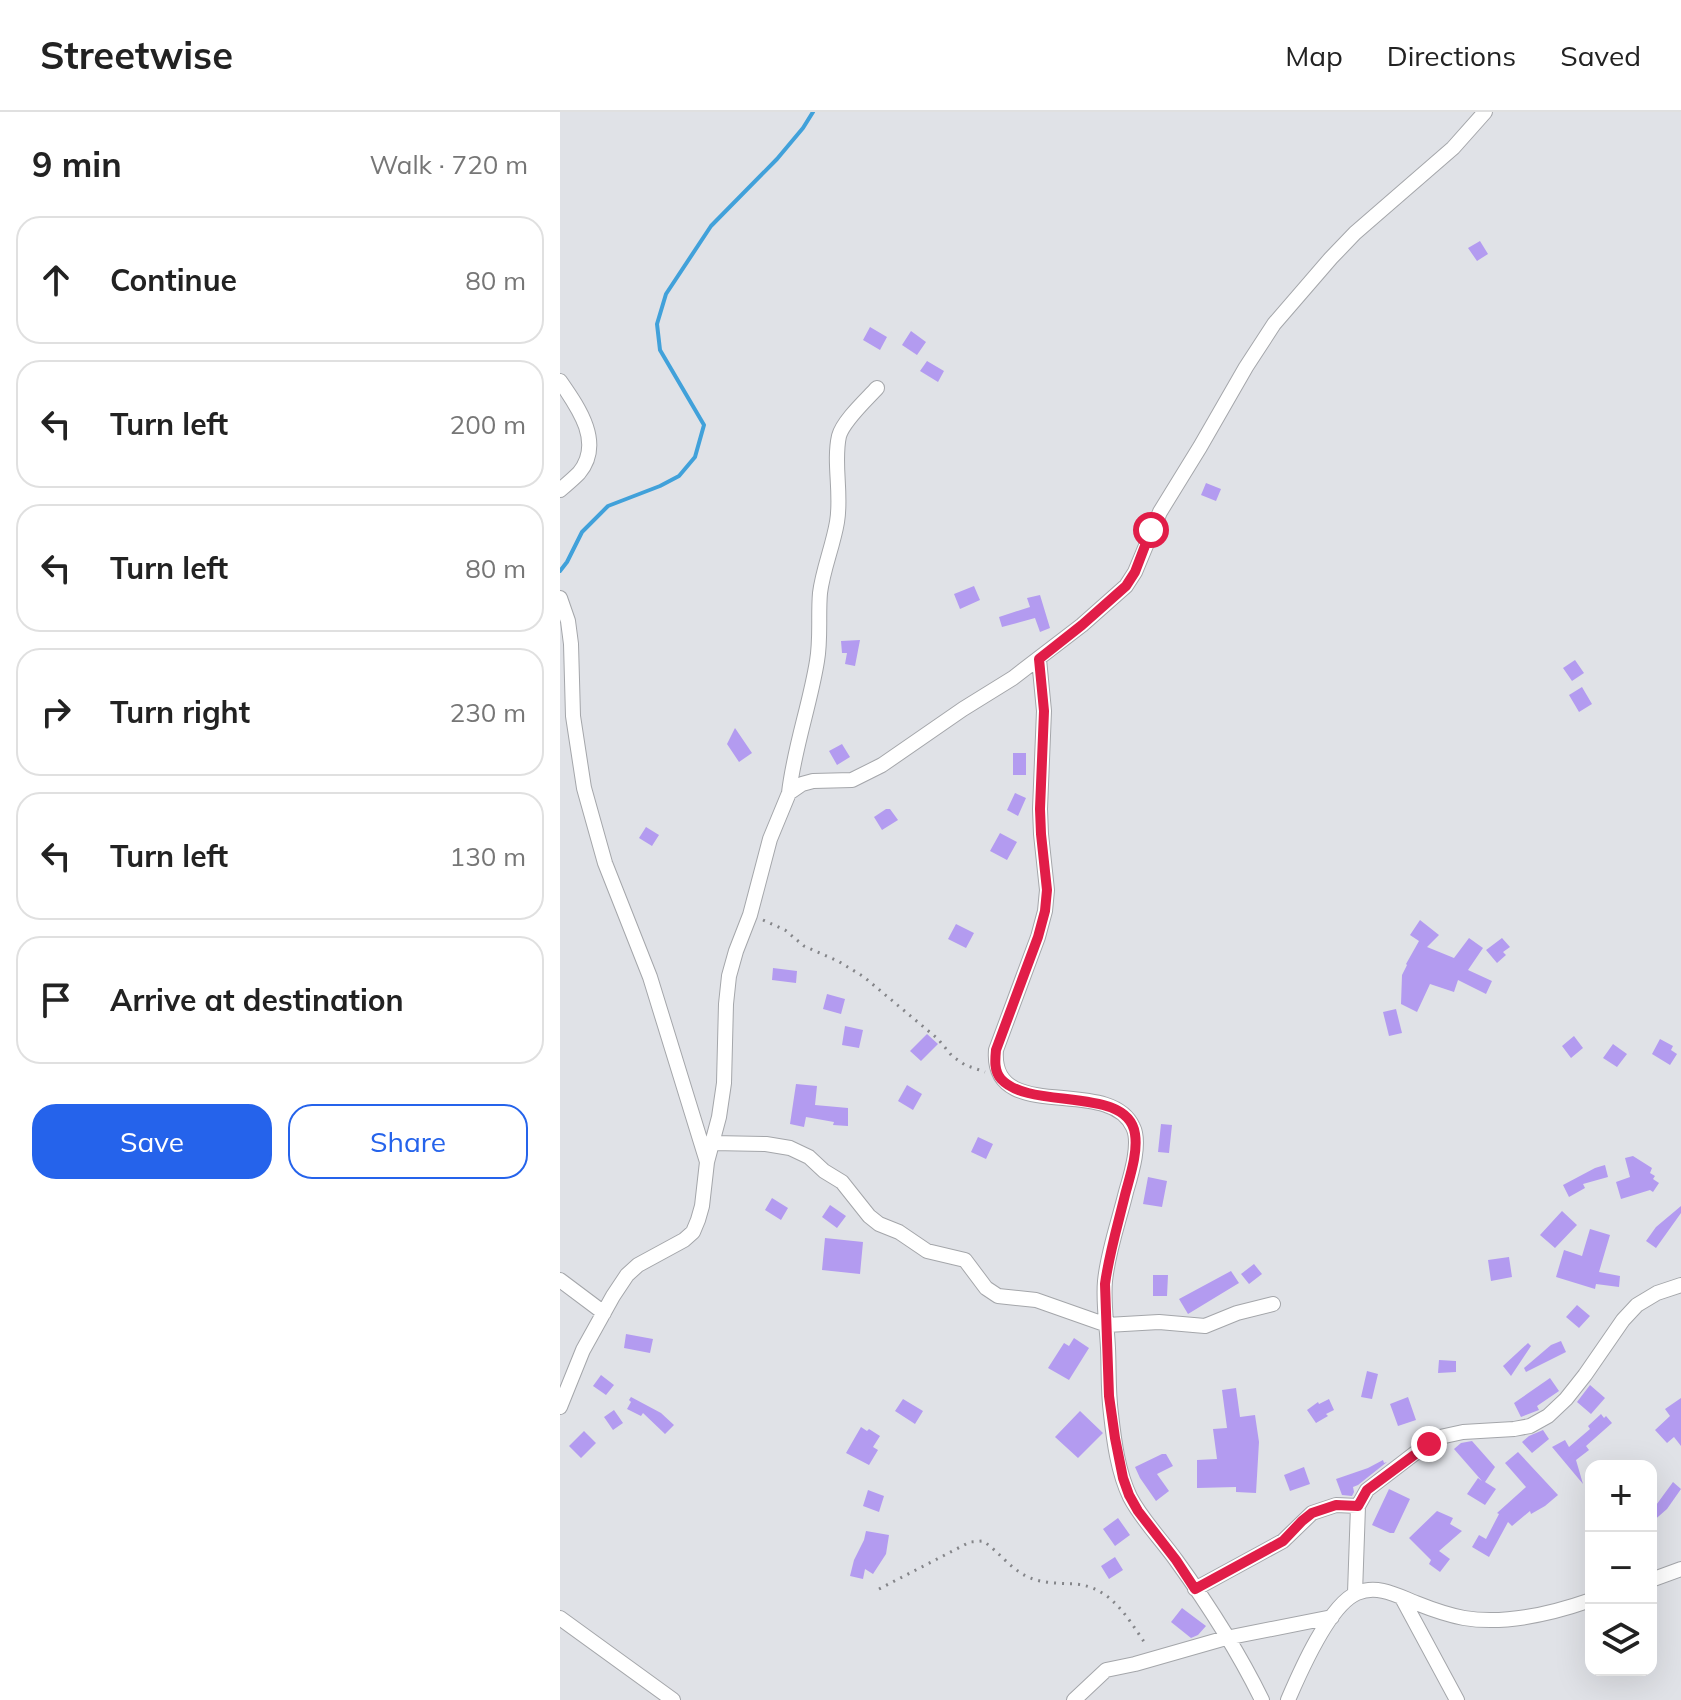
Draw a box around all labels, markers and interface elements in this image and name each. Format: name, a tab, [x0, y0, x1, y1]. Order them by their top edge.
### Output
text: Streetwise	[40, 31, 233, 79]
text: Map	[1285, 38, 1343, 73]
text: Directions	[1387, 38, 1516, 73]
text: Saved	[1560, 38, 1641, 73]
text: 9 min	[32, 143, 122, 186]
text: Walk · 720 m	[369, 148, 528, 181]
icon: ahead	[34, 258, 78, 302]
text: Continue	[110, 261, 237, 299]
text: 80 m	[465, 264, 526, 297]
icon: left	[34, 402, 78, 446]
text: Turn left	[110, 405, 228, 443]
text: 200 m	[450, 408, 526, 441]
route start	[1133, 512, 1169, 548]
icon: left	[34, 546, 78, 590]
text: Turn left	[110, 549, 228, 587]
text: 80 m	[465, 552, 526, 585]
icon: right	[34, 690, 78, 734]
text: Turn right	[110, 693, 250, 731]
text: 230 m	[450, 696, 526, 729]
icon: left	[34, 834, 78, 878]
text: Turn left	[110, 837, 228, 875]
text: 130 m	[450, 840, 526, 873]
icon: arrive	[34, 978, 78, 1022]
text: Arrive at destination	[110, 981, 404, 1019]
button: Save	[32, 1104, 272, 1179]
button: Share	[288, 1104, 528, 1179]
route end	[1411, 1426, 1447, 1462]
map controls	[1585, 1460, 1657, 1676]
button: +	[1585, 1460, 1657, 1532]
button: −	[1585, 1532, 1657, 1604]
button: layers	[1585, 1604, 1657, 1676]

